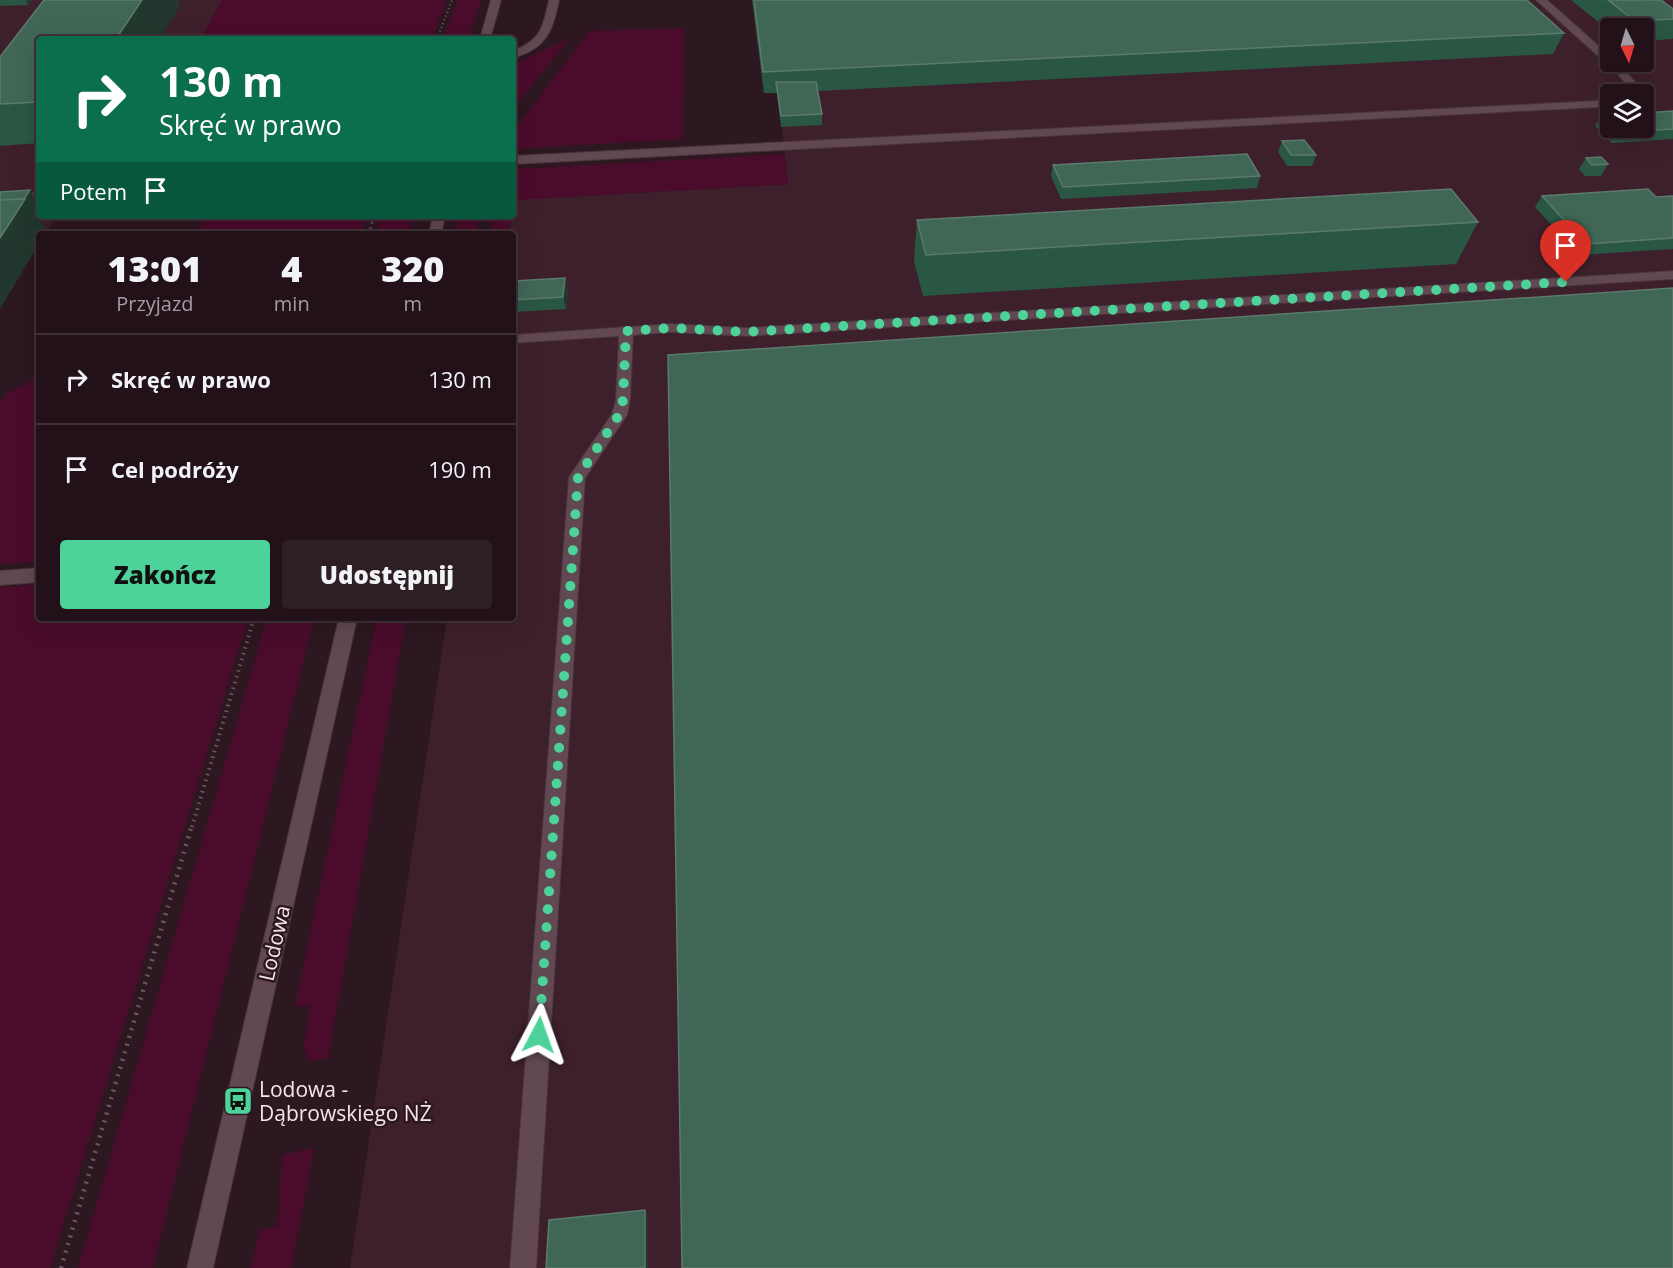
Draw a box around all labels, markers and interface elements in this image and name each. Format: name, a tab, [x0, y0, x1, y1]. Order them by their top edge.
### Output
north arrow	[1600, 18, 1654, 72]
map controls	[1600, 18, 1654, 138]
text: 130 m	[159, 52, 283, 109]
icon: right	[60, 60, 138, 138]
button: layers	[1600, 84, 1654, 138]
text: Skręć w prawo	[159, 106, 342, 143]
icon: arrive	[139, 174, 172, 207]
text: Potem	[60, 176, 127, 206]
pin	[1540, 220, 1591, 282]
icon: arrive	[1549, 229, 1582, 262]
text: 13:01	[108, 244, 202, 293]
text: 4	[281, 244, 302, 293]
text: 320	[381, 244, 444, 293]
text: Przyjazd	[116, 290, 194, 317]
text: min	[274, 290, 310, 317]
text: m	[404, 290, 422, 317]
icon: right	[60, 363, 93, 396]
text: Skręć w prawo	[111, 364, 271, 394]
text: 130 m	[428, 364, 492, 394]
icon: arrive	[60, 453, 93, 486]
text: Cel podróży	[111, 454, 239, 484]
text: 190 m	[428, 454, 492, 484]
button: Zakończ	[60, 540, 270, 609]
button: Udostępnij	[282, 540, 492, 609]
street label: Lodowa	[252, 902, 296, 984]
position arrow	[507, 1003, 571, 1067]
place label: Lodowa - Dąbrowskiego NŻ	[259, 1075, 432, 1127]
bus stop icon: Lodowa - Dąbrowskiego NŻ	[222, 1085, 254, 1117]

